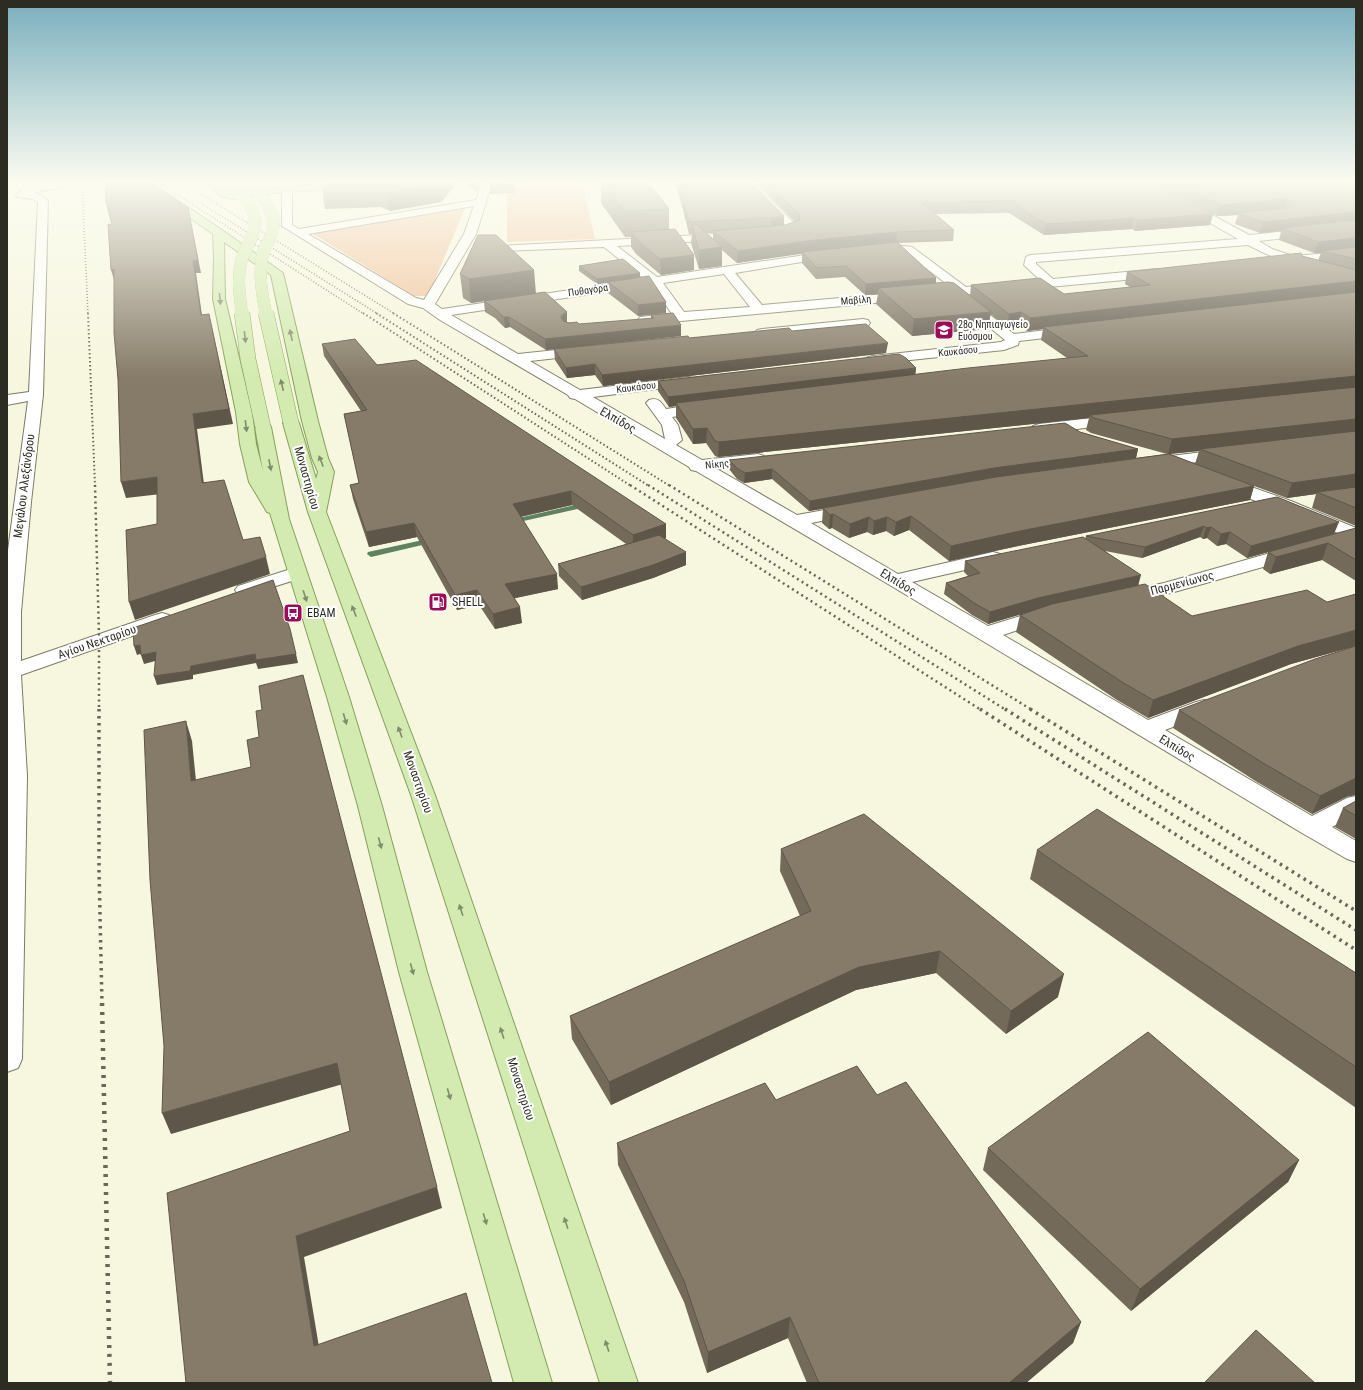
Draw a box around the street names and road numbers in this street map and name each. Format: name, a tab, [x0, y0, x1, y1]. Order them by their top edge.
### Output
street label: Πυθαγόρα	[567, 282, 609, 298]
street label: Μαβίλη	[840, 293, 872, 307]
street label: Καυκάσου	[938, 343, 979, 359]
street label: Καυκάσου	[616, 379, 657, 395]
street label: Ελπίδος	[598, 404, 639, 436]
street label: Μεγάλου Αλεξάνδρου	[11, 433, 38, 539]
street label: Μοναστηρίου	[291, 445, 323, 511]
street label: Νίκης	[705, 457, 730, 472]
street label: Ελπίδος	[878, 566, 919, 598]
street label: Παρμενίωνος	[1149, 568, 1215, 598]
street label: Αγίου Νεκταρίου	[56, 622, 138, 662]
street label: Ελπίδος	[1157, 732, 1198, 764]
street label: Μοναστηρίου	[400, 749, 436, 815]
street label: Μοναστηρίου	[504, 1056, 538, 1122]

